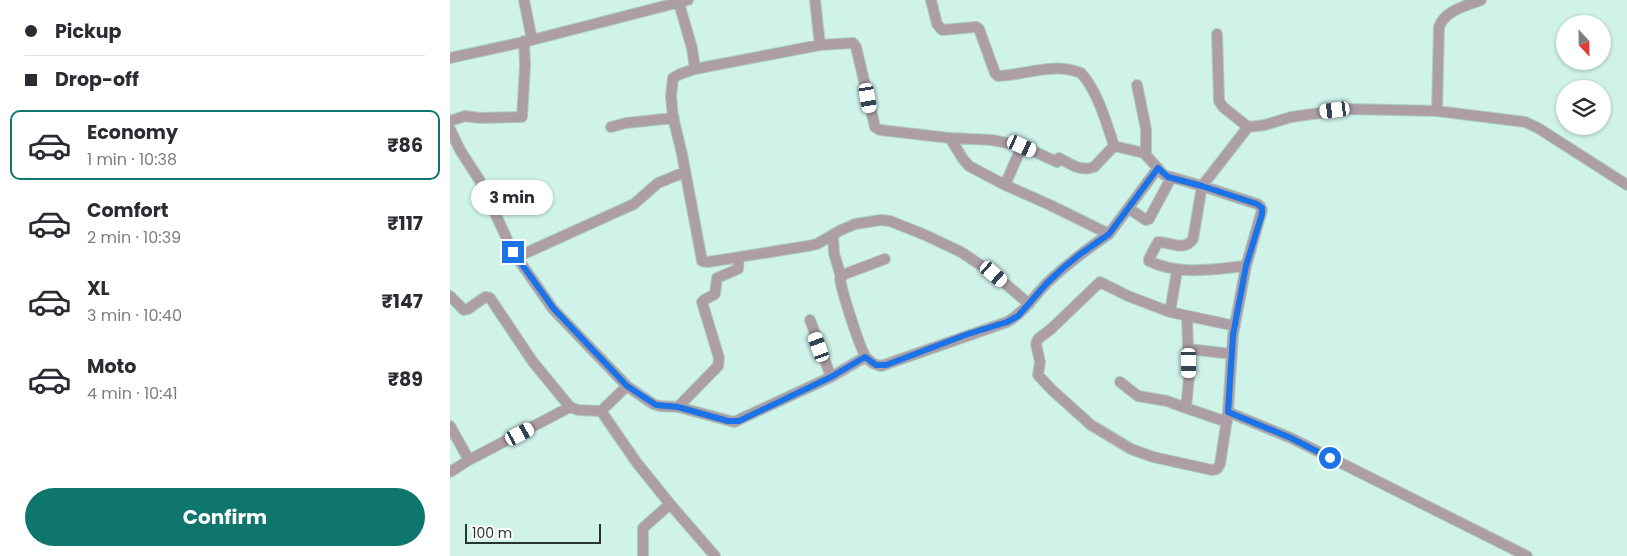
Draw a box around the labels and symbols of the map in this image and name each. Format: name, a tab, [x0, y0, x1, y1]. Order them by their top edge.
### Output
north arrow	[1556, 15, 1611, 70]
car	[858, 82, 877, 114]
car	[1319, 101, 1350, 119]
car	[1005, 133, 1038, 159]
callout: 3 min	[472, 180, 554, 214]
route end	[502, 241, 524, 263]
car	[977, 258, 1010, 290]
car	[806, 330, 831, 364]
car	[1181, 348, 1196, 378]
car	[503, 420, 536, 448]
route start	[1319, 447, 1341, 469]
scale bar	[465, 521, 601, 544]

